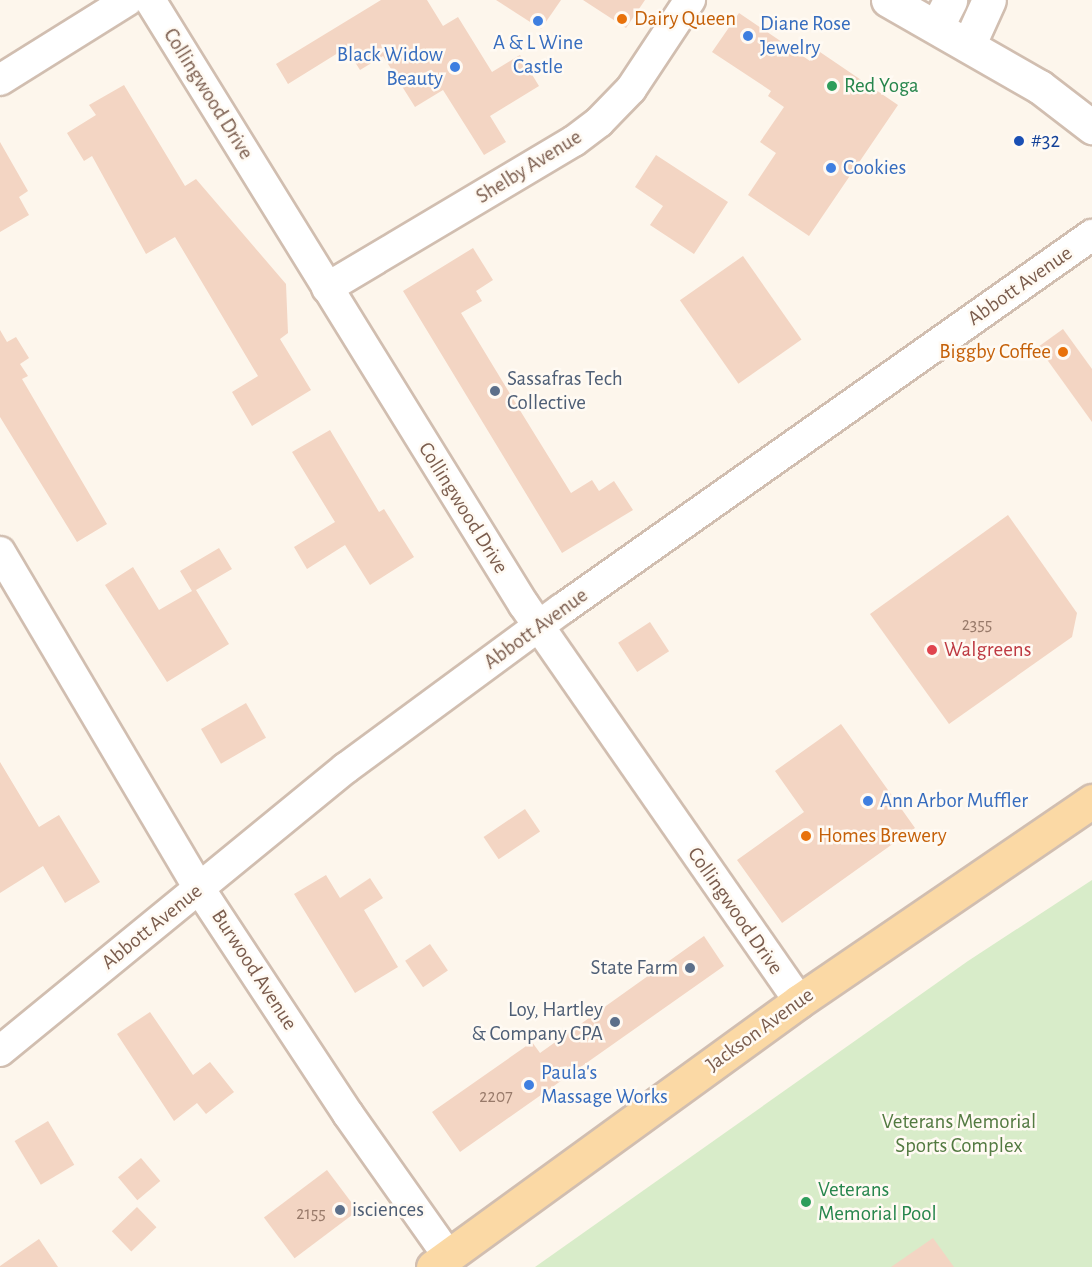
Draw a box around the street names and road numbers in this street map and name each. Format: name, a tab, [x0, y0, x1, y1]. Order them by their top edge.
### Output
street label: Collingwood Drive	[158, 24, 258, 164]
street label: Shelby Avenue	[472, 125, 586, 209]
street label: Abbott Avenue	[963, 241, 1077, 331]
street label: Collingwood Drive	[413, 438, 513, 578]
street label: Abbott Avenue	[479, 583, 593, 675]
street label: Collingwood Drive	[682, 842, 788, 980]
street label: Abbott Avenue	[97, 879, 207, 975]
street label: Burwood Avenue	[206, 905, 302, 1035]
street label: Jackson Avenue	[701, 983, 819, 1077]

